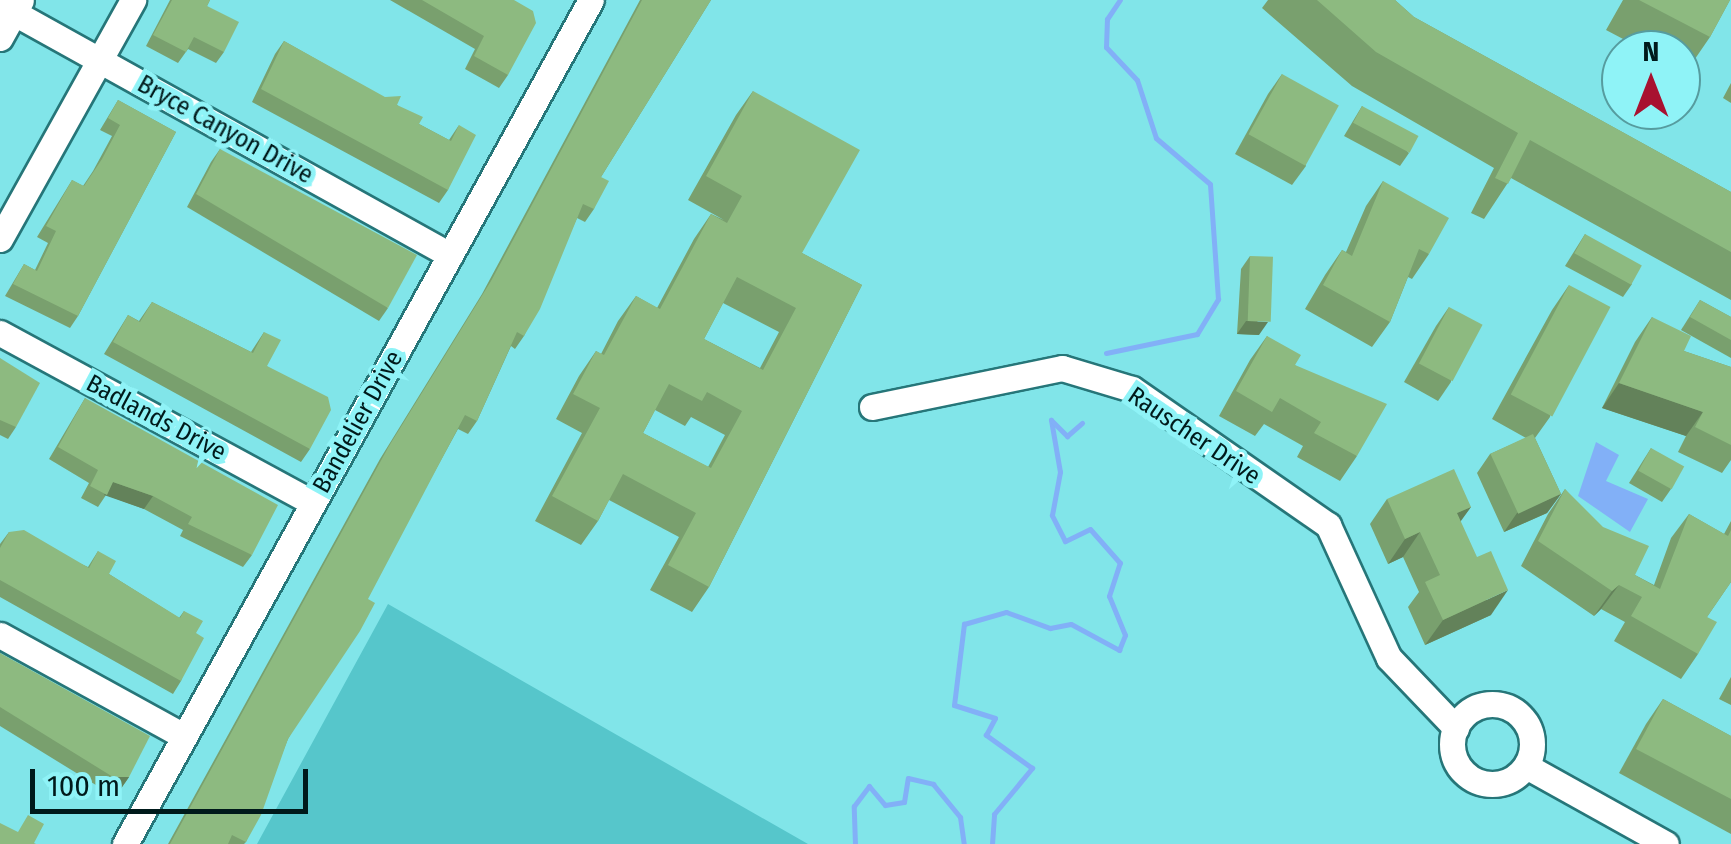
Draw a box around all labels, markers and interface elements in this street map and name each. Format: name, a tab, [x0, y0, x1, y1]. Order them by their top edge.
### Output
north arrow	[1601, 30, 1701, 130]
text: N	[1643, 35, 1659, 68]
street label: Bryce Canyon Drive	[132, 69, 318, 191]
street label: Bandelier Drive	[307, 346, 409, 498]
street label: Badlands Drive	[81, 369, 231, 467]
street label: Rauscher Drive	[1122, 381, 1266, 491]
scale bar	[35, 749, 312, 811]
text: 100 m	[47, 768, 120, 804]

